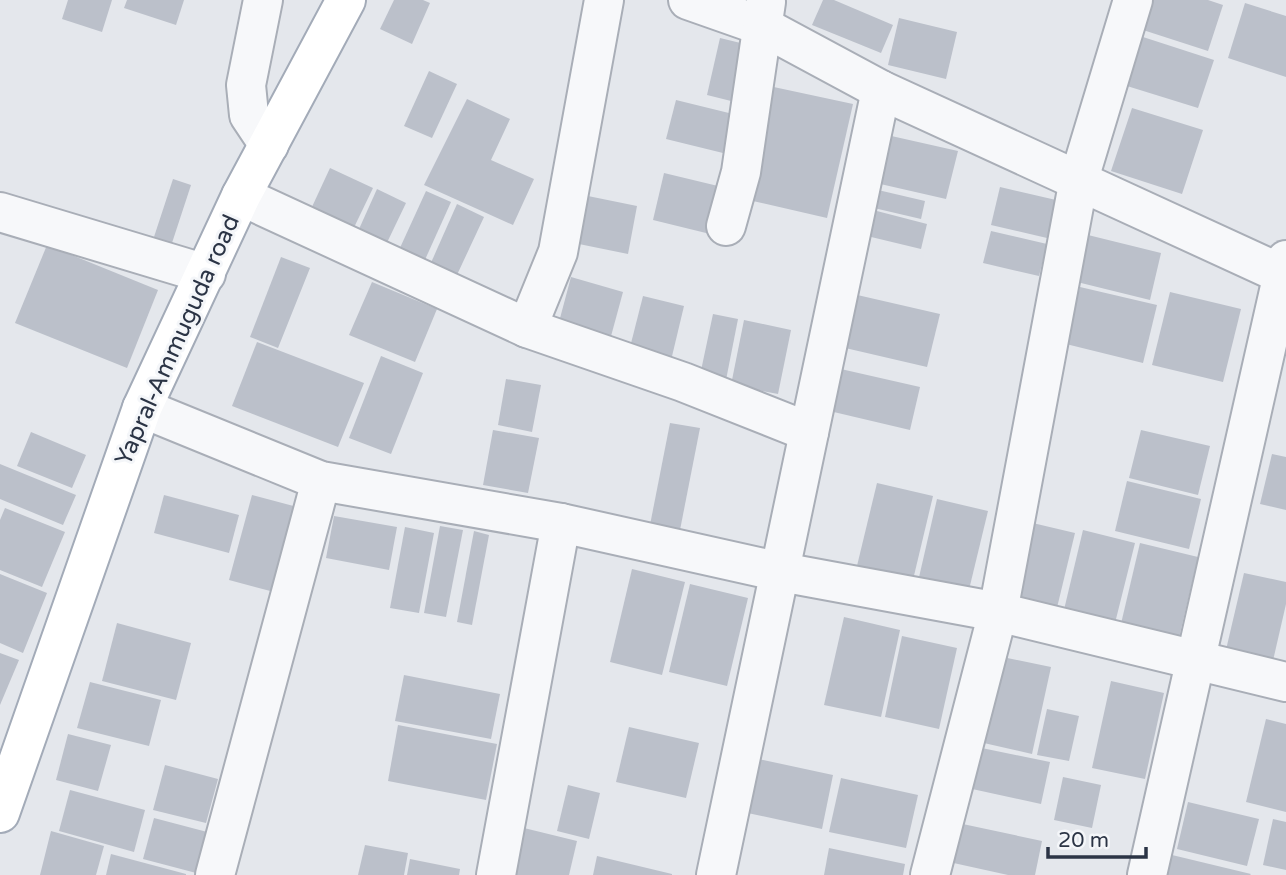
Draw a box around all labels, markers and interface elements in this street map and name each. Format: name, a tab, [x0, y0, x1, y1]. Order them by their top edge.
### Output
street label: Yapral-Ammuguda road	[109, 210, 246, 470]
scale bar	[1048, 816, 1146, 860]
text: 20 m	[1058, 828, 1109, 853]

